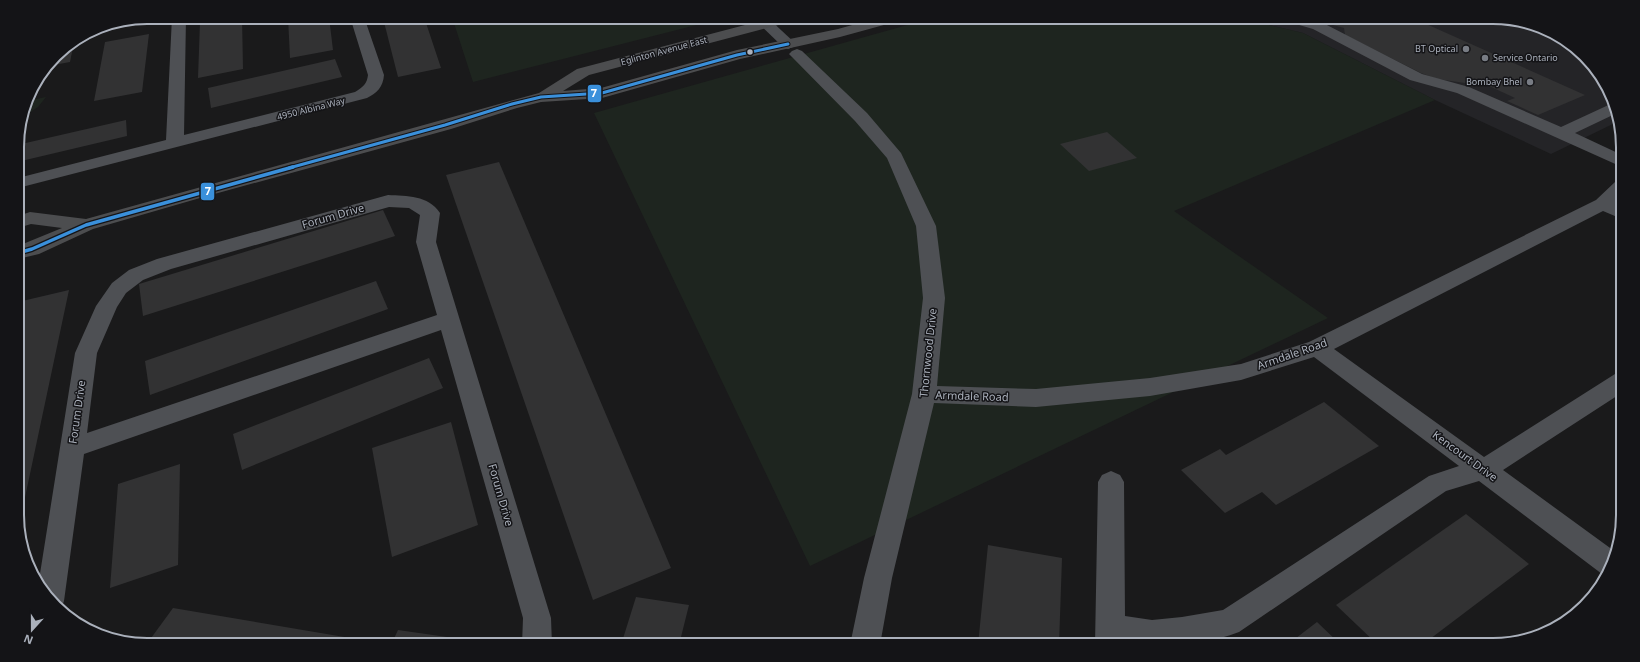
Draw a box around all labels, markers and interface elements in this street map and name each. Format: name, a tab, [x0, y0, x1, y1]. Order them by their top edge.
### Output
street label: Eglinton Avenue East	[619, 33, 709, 68]
place label: BT Optical	[1415, 42, 1458, 55]
marker: BT Optical	[1461, 44, 1471, 54]
unlabelled marker	[745, 47, 755, 57]
place label: Service Ontario	[1493, 51, 1558, 64]
marker: Service Ontario	[1480, 53, 1490, 63]
place label: Bombay Bhel	[1466, 75, 1522, 88]
marker: Bombay Bhel	[1525, 77, 1535, 87]
line badge: 7	[587, 84, 602, 103]
text: 7	[591, 85, 597, 100]
street label: 4950 Albina Way	[276, 94, 347, 123]
line badge: 7	[200, 182, 215, 201]
text: 7	[205, 183, 211, 198]
street label: Forum Drive	[300, 199, 366, 232]
street label: Thornwood Drive	[915, 308, 940, 398]
street label: Armdale Road	[1255, 335, 1329, 373]
street label: Forum Drive	[65, 379, 88, 445]
street label: Armdale Road	[935, 387, 1009, 404]
street label: Kencourt Drive	[1430, 427, 1501, 484]
street label: Forum Drive	[485, 462, 518, 528]
north arrow	[12, 610, 52, 650]
text: N	[21, 631, 35, 648]

